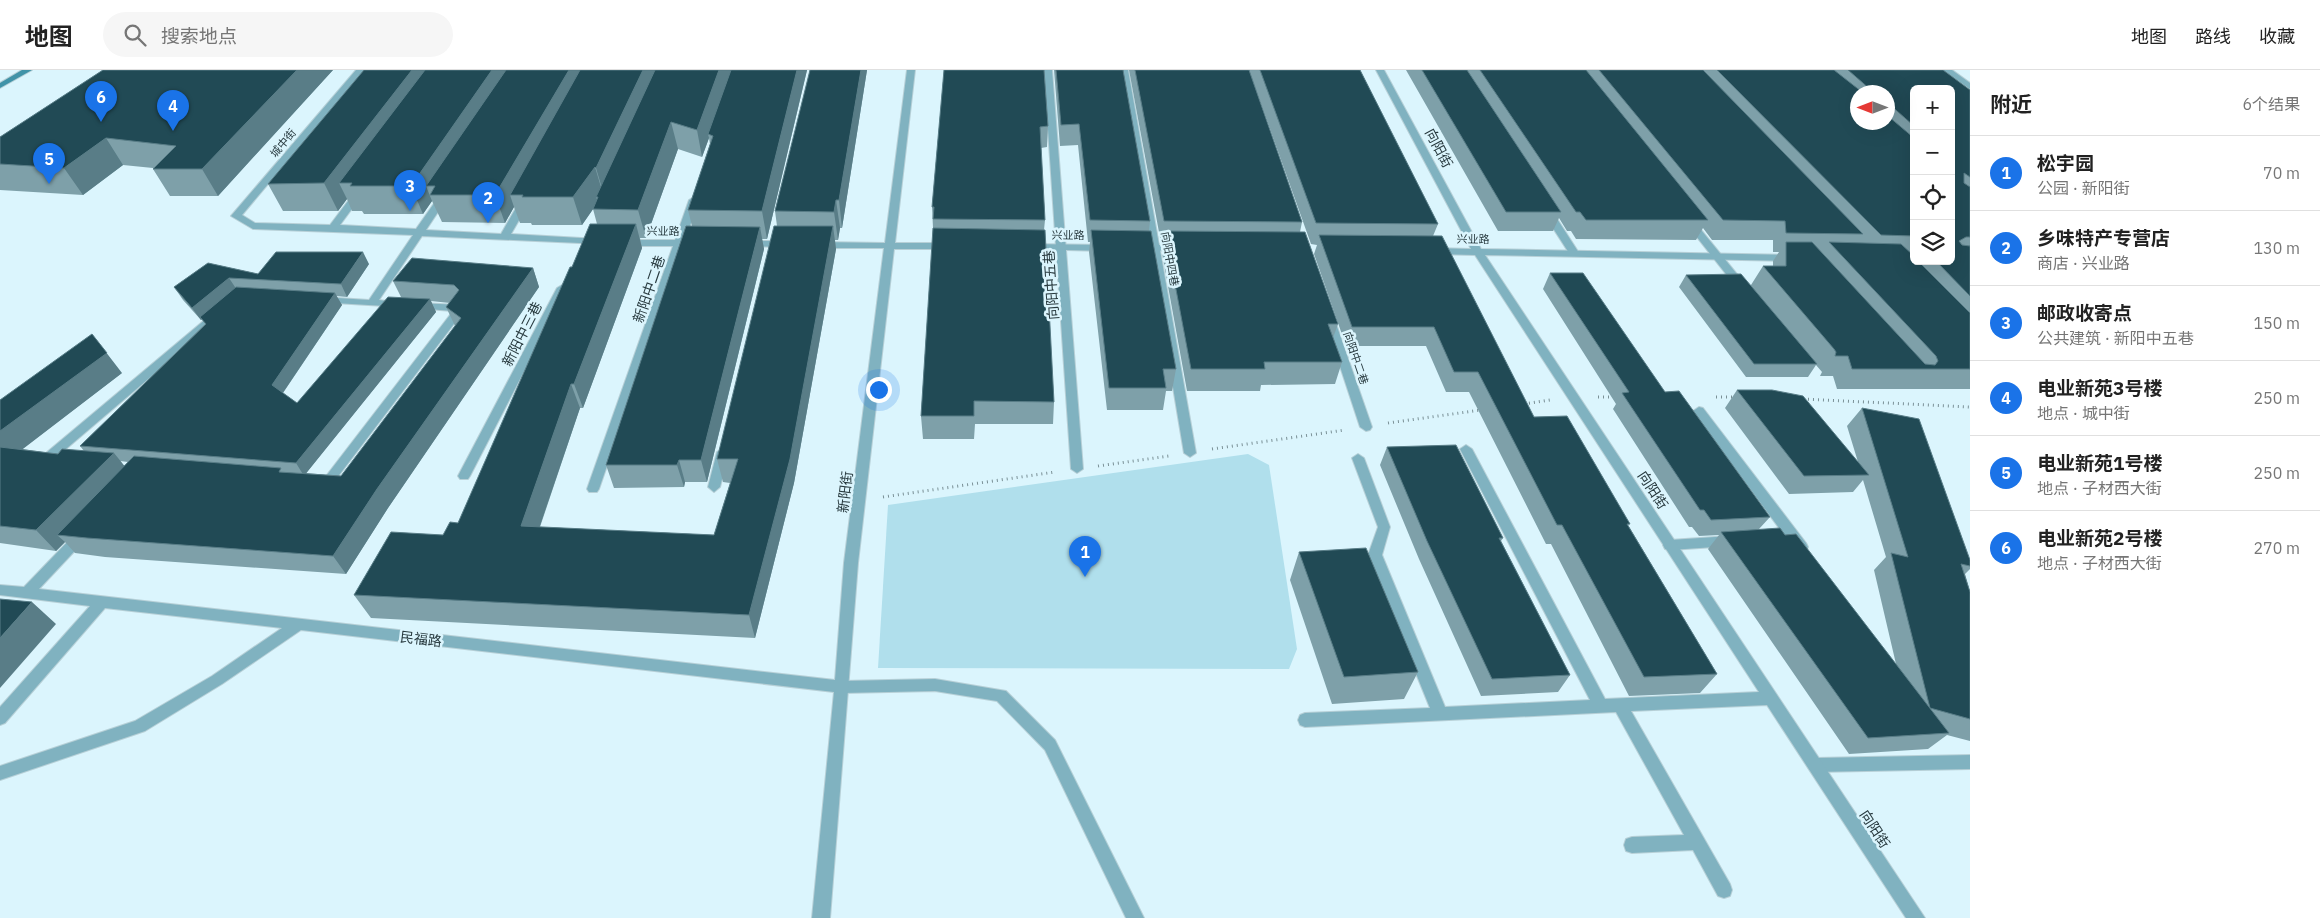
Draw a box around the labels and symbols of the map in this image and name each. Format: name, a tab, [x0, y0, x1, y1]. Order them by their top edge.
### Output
pin: 6	[85, 81, 117, 122]
north arrow	[1850, 85, 1895, 130]
pin: 4	[157, 90, 189, 131]
street label: 向阳街	[1421, 125, 1457, 171]
street label: 城中街	[267, 126, 299, 160]
pin: 5	[33, 143, 65, 184]
pin: 3	[394, 170, 426, 211]
pin: 2	[472, 182, 504, 223]
street label: 兴业路	[646, 224, 680, 238]
street label: 兴业路	[1051, 228, 1085, 242]
street label: 向阳中四巷	[1158, 231, 1182, 287]
street label: 兴业路	[1456, 232, 1490, 246]
street label: 向阳中五巷	[1040, 249, 1062, 321]
street label: 新阳中二巷	[629, 253, 669, 325]
street label: 新阳中三巷	[498, 299, 546, 369]
street label: 向阳中二巷	[1340, 330, 1372, 386]
your location	[866, 377, 892, 403]
street label: 向阳街	[1634, 467, 1672, 513]
street label: 新阳街	[834, 470, 856, 514]
pin: 1	[1069, 536, 1101, 577]
street label: 民福路	[399, 628, 443, 650]
street label: 向阳街	[1856, 806, 1894, 852]

